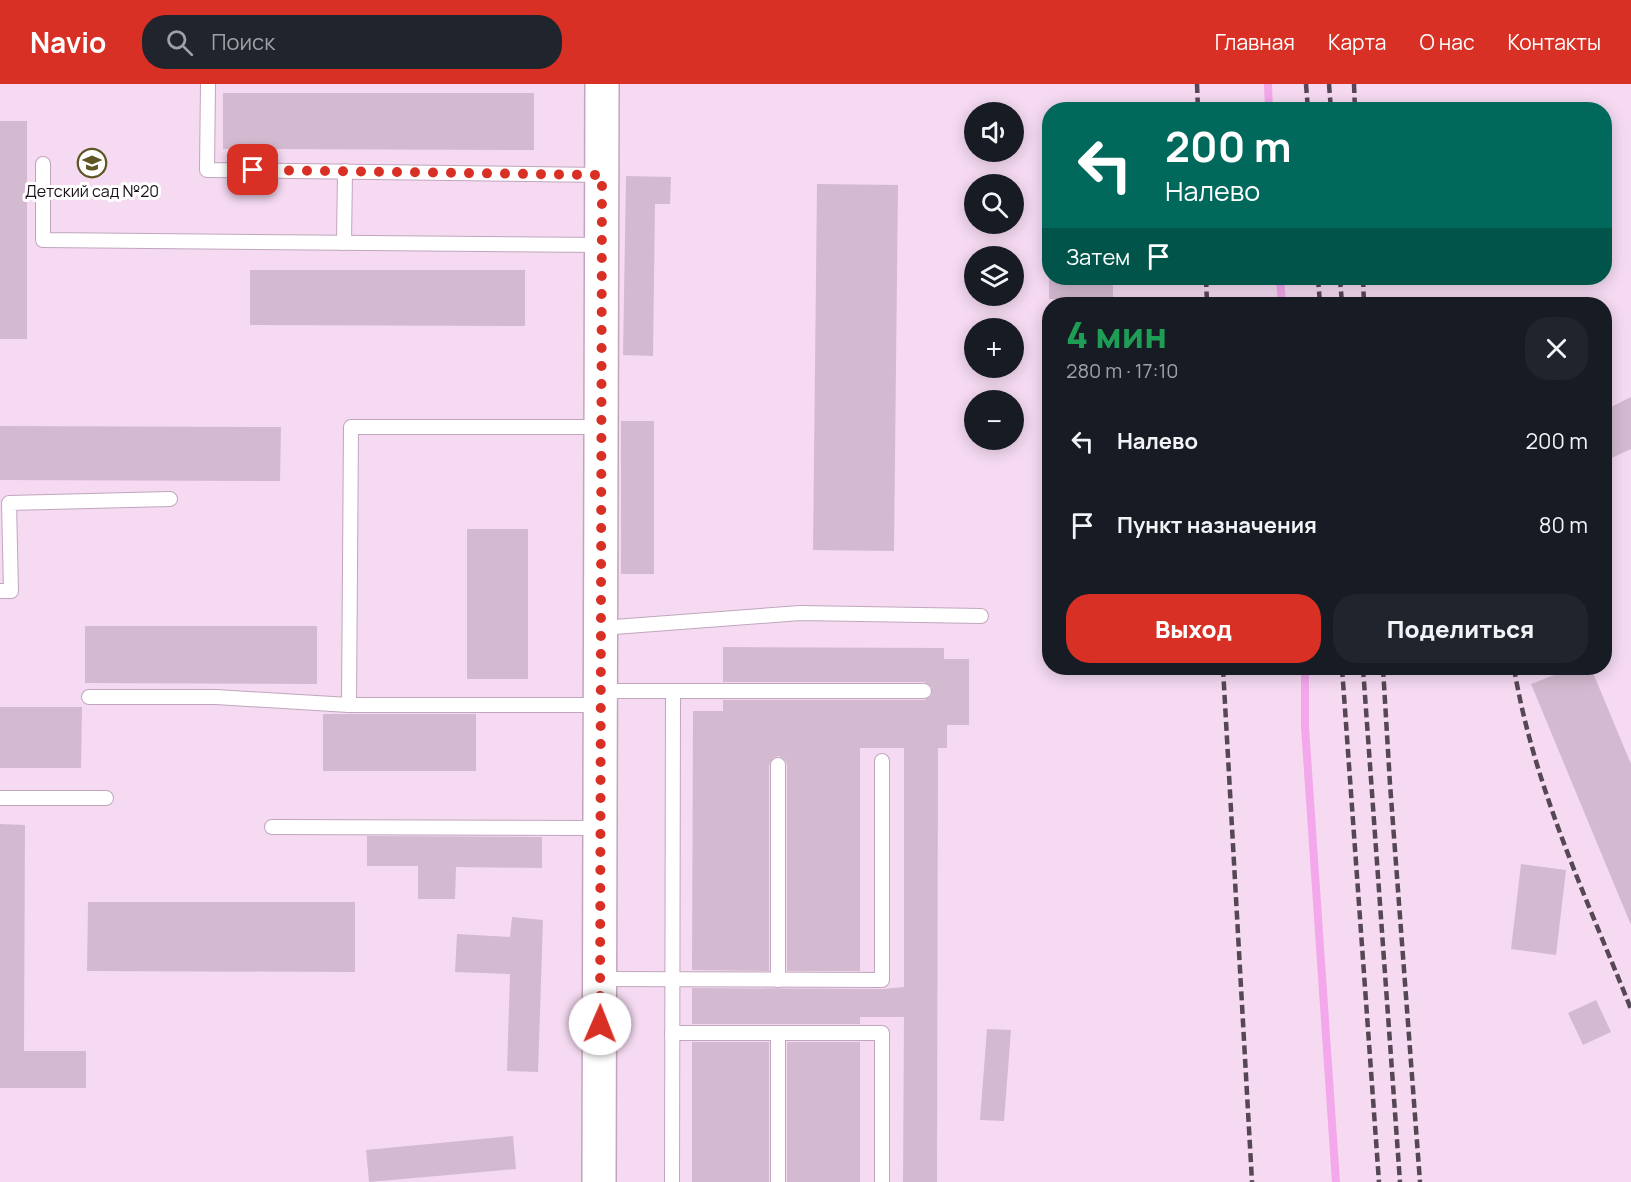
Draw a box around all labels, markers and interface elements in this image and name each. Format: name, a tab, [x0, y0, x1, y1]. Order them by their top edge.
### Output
search box	[142, 15, 562, 69]
text: Navio	[30, 23, 106, 61]
icon: search	[163, 26, 196, 59]
text: Поиск	[211, 27, 275, 57]
text: Главная	[1215, 28, 1295, 56]
text: Карта	[1328, 28, 1386, 56]
text: О нас	[1419, 28, 1475, 56]
text: Контакты	[1508, 28, 1601, 56]
map controls	[964, 102, 1024, 450]
button: sound	[964, 102, 1024, 162]
text: 200 m	[1165, 117, 1291, 175]
icon: left	[1066, 126, 1144, 204]
pin	[227, 144, 278, 195]
school or university icon: Детский сад №20	[76, 147, 108, 179]
icon: arrive	[236, 153, 269, 186]
text: Налево	[1165, 172, 1260, 209]
button: search	[964, 174, 1024, 234]
place label: Детский сад №20	[25, 180, 159, 202]
icon: arrive	[1142, 240, 1175, 273]
text: Затем	[1066, 242, 1130, 272]
button: layers	[964, 246, 1024, 306]
text: 4 мин	[1066, 310, 1167, 359]
button: close	[1525, 317, 1588, 380]
button: +	[964, 318, 1024, 378]
text: 280 m · 17:10	[1066, 357, 1179, 384]
button: −	[964, 390, 1024, 450]
icon: left	[1066, 425, 1099, 458]
text: Налево	[1117, 426, 1198, 456]
text: 200 m	[1526, 426, 1588, 456]
icon: arrive	[1066, 509, 1099, 542]
text: Пункт назначения	[1117, 510, 1317, 540]
text: 80 m	[1539, 510, 1588, 540]
button: Выход	[1066, 594, 1321, 663]
button: Поделиться	[1333, 594, 1588, 663]
position arrow	[568, 992, 632, 1056]

